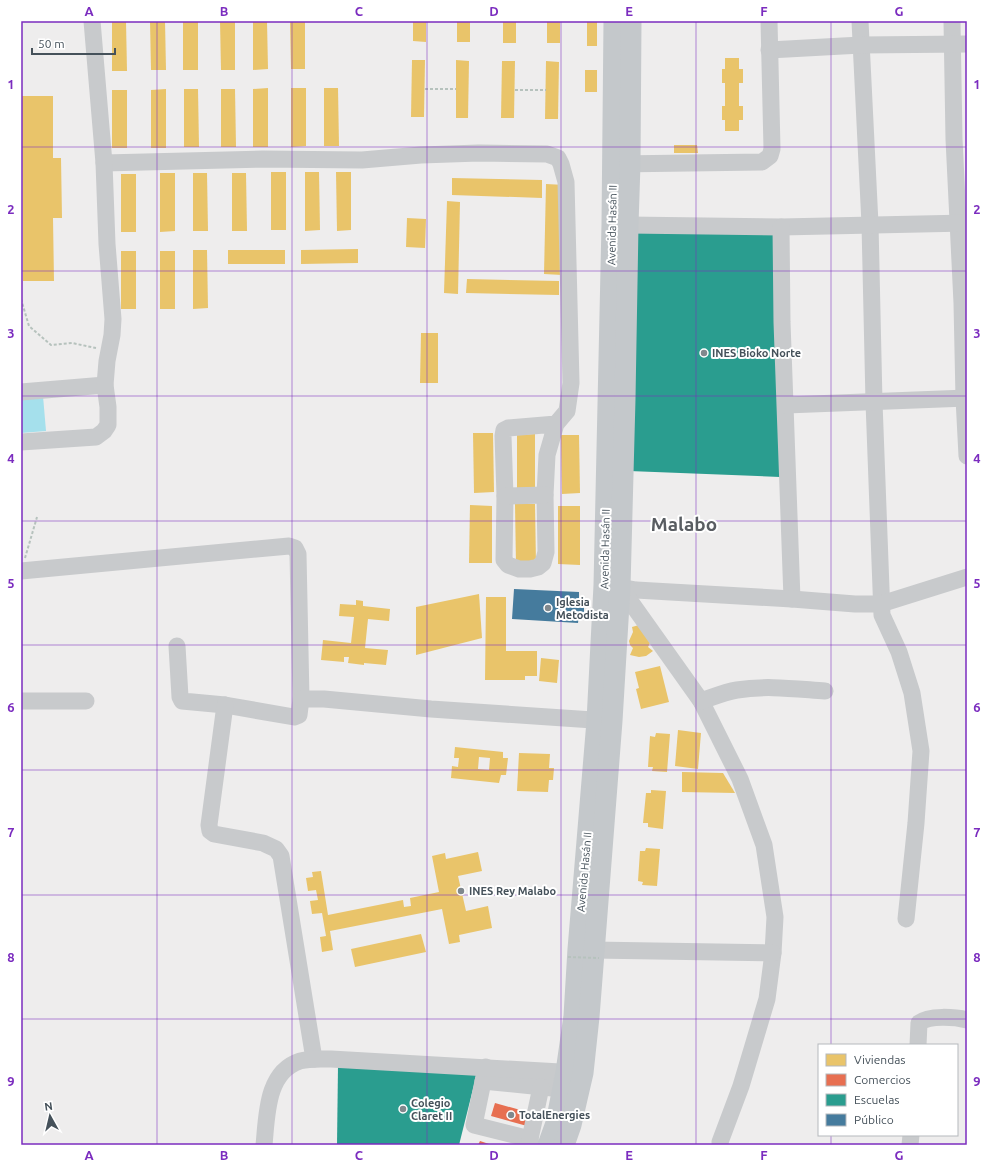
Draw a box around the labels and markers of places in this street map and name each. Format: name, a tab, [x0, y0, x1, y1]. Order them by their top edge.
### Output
place label: INES Bioko Norte	[712, 347, 801, 359]
marker: INES Bioko Norte	[699, 348, 709, 358]
place label: Iglesia Metodista	[556, 596, 609, 621]
marker: Iglesia Metodista	[543, 603, 553, 613]
place label: INES Rey Malabo	[469, 885, 556, 897]
marker: INES Rey Malabo	[456, 886, 466, 896]
place label: Colegio Claret II	[411, 1097, 452, 1122]
marker: Colegio Claret II	[398, 1104, 408, 1114]
place label: TotalEnergies	[519, 1109, 590, 1121]
marker: TotalEnergies	[506, 1110, 516, 1120]

